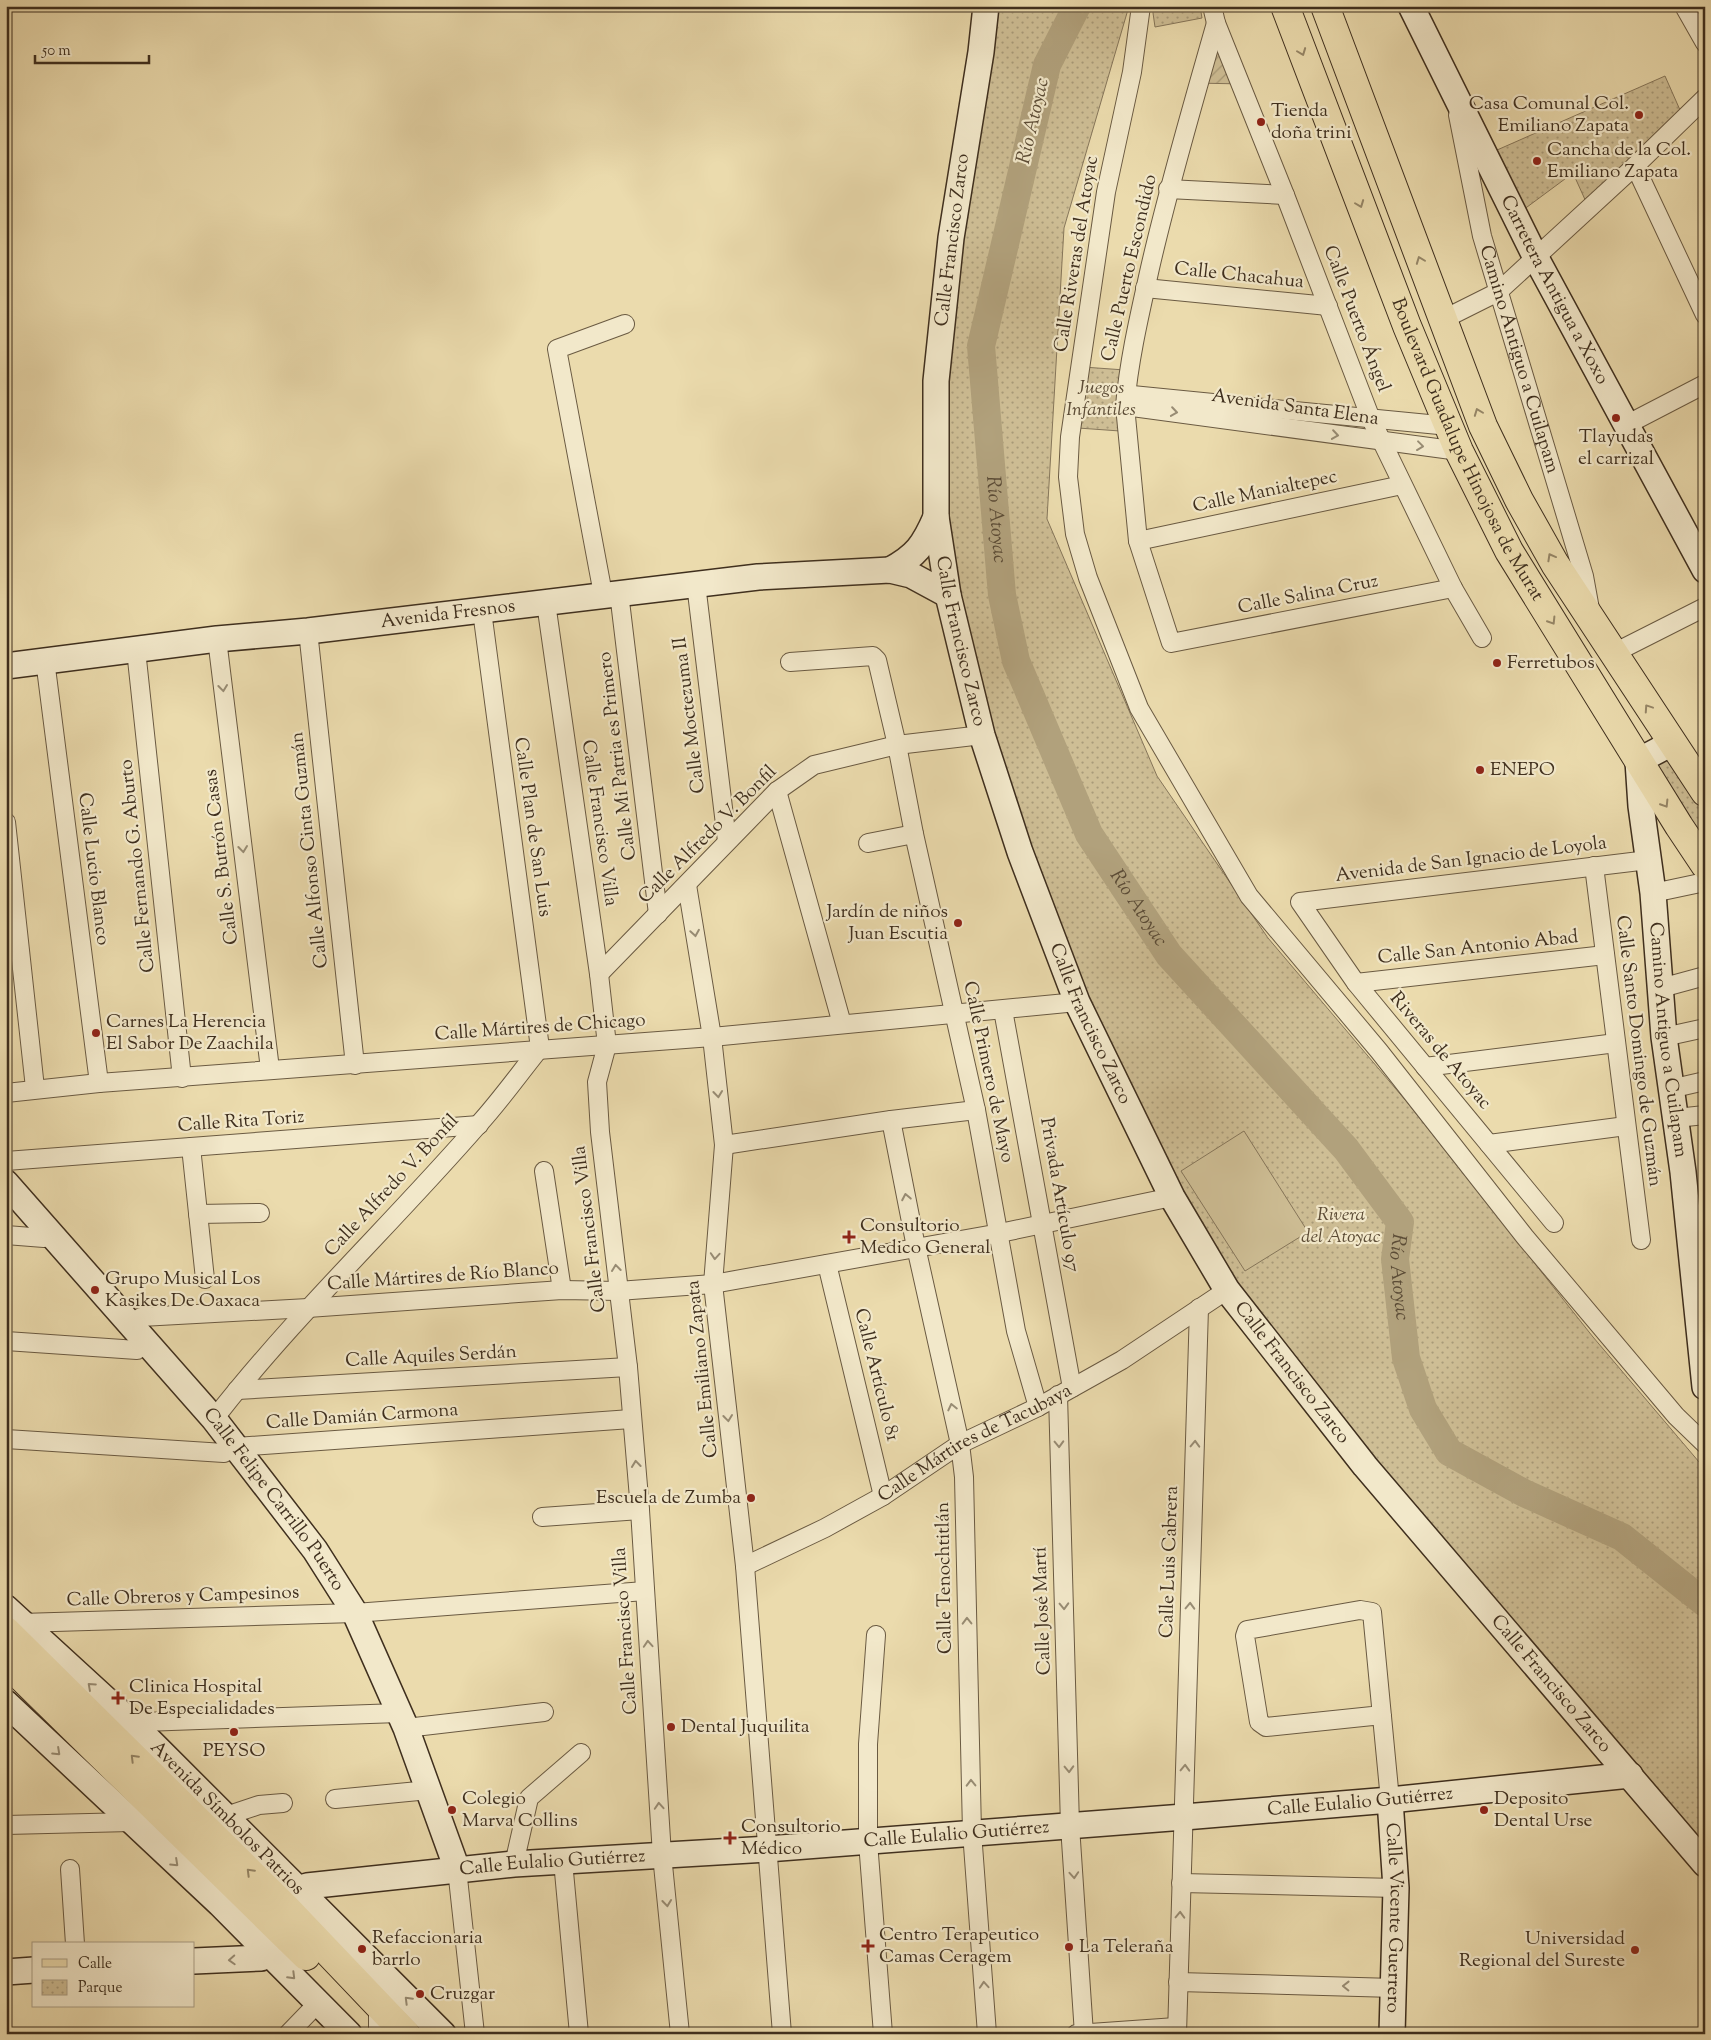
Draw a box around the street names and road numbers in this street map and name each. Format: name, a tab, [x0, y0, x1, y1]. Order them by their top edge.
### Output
street label: Calle Francisco Zarco	[929, 152, 977, 328]
street label: Calle Riveras del Atoyac	[1048, 153, 1106, 354]
street label: Calle Puerto Escondido	[1095, 172, 1165, 364]
street label: Carretera Antigua a Xoxo	[1493, 191, 1616, 389]
street label: Calle Puerto Ángel	[1316, 242, 1396, 396]
street label: Camino Antiguo a Cuilapam	[1472, 242, 1566, 477]
street label: Calle Chacahua	[1173, 256, 1305, 296]
street label: Boulevard Guadalupe Hinojosa de Murat	[1384, 294, 1551, 607]
street label: Avenida Santa Elena	[1210, 383, 1381, 433]
street label: Calle Manialtepec	[1190, 463, 1340, 520]
street label: Calle Francisco Zarco	[929, 554, 993, 729]
street label: Calle Salina Cruz	[1236, 568, 1380, 622]
street label: Avenida Fresnos	[379, 593, 517, 636]
street label: Calle Moctezuma II	[667, 635, 713, 795]
street label: Calle Mi Patria es Primero	[592, 650, 644, 862]
street label: Calle Alfonso Cinta Guzmán	[284, 730, 336, 970]
street label: Calle Plan de San Luis	[506, 735, 558, 919]
street label: Calle Francisco Villa	[574, 738, 624, 908]
street label: Calle Fernando G. Aburto	[113, 758, 163, 974]
street label: Calle Alfredo V. Bonfil	[633, 760, 783, 910]
street label: Calle S. Butrón Casas	[198, 768, 246, 946]
street label: Calle Lucio Blanco	[70, 791, 116, 947]
street label: Avenida de San Ignacio de Loyola	[1334, 830, 1609, 890]
street label: Calle Santo Domingo de Guzmán	[1608, 914, 1668, 1188]
street label: Camino Antiguo a Cuilapam	[1642, 921, 1694, 1159]
street label: Calle San Antonio Abad	[1376, 924, 1580, 972]
street label: Calle Francisco Zarco	[1042, 939, 1138, 1109]
street label: Calle Primero de Mayo	[956, 979, 1020, 1165]
street label: Riveras de Atoyac	[1383, 986, 1498, 1116]
street label: Calle Mártires de Chicago	[434, 1007, 646, 1049]
street label: Calle Rita Toriz	[177, 1104, 305, 1140]
street label: Calle Alfredo V. Bonfil	[319, 1109, 465, 1263]
street label: Privada Artículo 97	[1032, 1116, 1086, 1275]
street label: Calle Francisco Villa	[566, 1144, 614, 1314]
street label: Calle Mártires de Río Blanco	[326, 1255, 560, 1299]
street label: Calle Emiliano Zapata	[680, 1279, 726, 1459]
street label: Calle Francisco Zarco	[1227, 1296, 1356, 1450]
street label: Calle Artículo 81	[846, 1306, 906, 1445]
street label: Calle Aquiles Serdán	[344, 1339, 518, 1375]
street label: Calle Mártires de Tacubaya	[872, 1377, 1077, 1509]
street label: Calle Damián Carmona	[265, 1397, 459, 1437]
street label: Calle Felipe Carrillo Puerto	[197, 1402, 351, 1596]
street label: Calle Luis Cabrera	[1154, 1485, 1186, 1639]
street label: Calle Tenochtitlán	[930, 1502, 960, 1654]
street label: Calle Francisco Villa	[607, 1546, 645, 1716]
street label: Calle José Martí	[1027, 1546, 1059, 1676]
street label: Calle Obreros y Campesinos	[66, 1579, 300, 1615]
street label: Calle Francisco Zarco	[1484, 1609, 1618, 1759]
street label: Avenida Símbolos Patrios	[144, 1735, 310, 1901]
street label: Calle Eulalio Gutiérrez	[1266, 1780, 1454, 1824]
street label: Calle Eulalio Gutiérrez	[863, 1814, 1050, 1855]
street label: Calle Vicente Guerrero	[1378, 1822, 1410, 2013]
street label: Calle Eulalio Gutiérrez	[458, 1843, 646, 1883]

